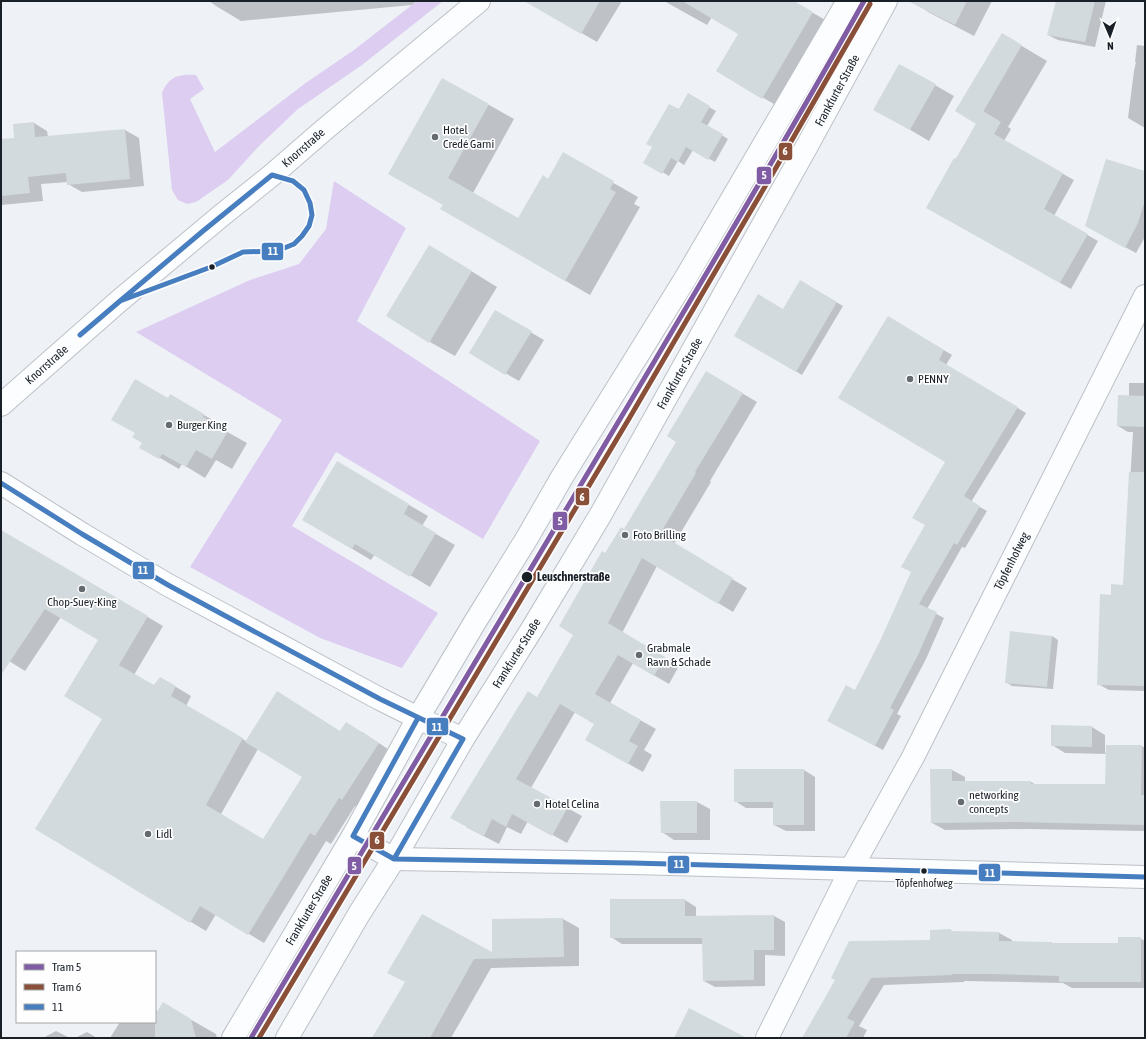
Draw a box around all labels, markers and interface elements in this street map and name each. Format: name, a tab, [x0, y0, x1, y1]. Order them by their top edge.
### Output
north arrow	[1090, 16, 1130, 56]
text: N	[1107, 40, 1114, 52]
street label: Frankfurter Straße	[812, 52, 862, 129]
place label: Hotel Credé Garni	[443, 123, 494, 151]
street label: Knorrstraße	[279, 125, 328, 170]
marker: Hotel Credé Garni	[430, 132, 440, 142]
line badge: 6	[778, 142, 793, 161]
text: 6	[782, 145, 788, 157]
line badge: 5	[756, 166, 772, 185]
text: 5	[761, 169, 767, 181]
line badge: 11	[261, 242, 284, 261]
text: 11	[268, 245, 278, 257]
unlabelled marker	[207, 262, 217, 272]
street label: Frankfurter Straße	[654, 335, 705, 412]
street label: Knorrstraße	[23, 342, 71, 387]
place label: PENNY	[918, 372, 949, 386]
marker: PENNY	[905, 374, 915, 384]
place label: Burger King	[177, 418, 228, 432]
marker: Burger King	[164, 420, 174, 430]
line badge: 6	[575, 487, 590, 506]
text: 6	[579, 491, 585, 503]
line badge: 5	[552, 511, 568, 531]
text: 5	[557, 515, 563, 527]
place label: Foto Brilling	[633, 528, 687, 542]
street label: Töpfenhofweg	[991, 529, 1032, 592]
marker: Foto Brilling	[620, 530, 630, 540]
line badge: 11	[132, 561, 155, 580]
text: 11	[138, 564, 148, 576]
marker: Leuschnerstraße	[520, 570, 534, 584]
place label: Leuschnerstraße	[537, 570, 610, 584]
marker: Chop-Suey-King	[77, 584, 87, 594]
place label: Chop-Suey-King	[47, 595, 117, 609]
street label: Frankfurter Straße	[490, 616, 544, 691]
place label: Grabmale Ravn & Schade	[647, 641, 711, 669]
marker: Grabmale Ravn & Schade	[634, 650, 644, 660]
line badge: 11	[426, 717, 449, 736]
text: 11	[432, 721, 442, 733]
place label: networking concepts	[969, 788, 1019, 816]
place label: Hotel Celina	[545, 797, 599, 811]
marker: networking concepts	[956, 797, 966, 807]
marker: Hotel Celina	[532, 799, 542, 809]
place label: Lidl	[156, 827, 173, 841]
marker: Lidl	[143, 829, 153, 839]
line badge: 6	[369, 831, 385, 850]
text: 6	[374, 834, 380, 846]
line badge: 11	[667, 855, 690, 874]
line badge: 5	[347, 856, 362, 875]
text: 11	[674, 858, 684, 870]
text: 5	[351, 860, 357, 872]
line badge: 11	[978, 863, 1001, 882]
marker: Töpfenhofweg	[919, 866, 929, 876]
text: 11	[985, 867, 995, 879]
street label: Frankfurter Straße	[283, 872, 335, 948]
place label: Töpfenhofweg	[895, 877, 953, 889]
legend	[16, 951, 156, 1023]
text: Tram 5	[52, 960, 81, 974]
text: Tram 6	[52, 980, 82, 994]
text: 11	[52, 1000, 64, 1014]

